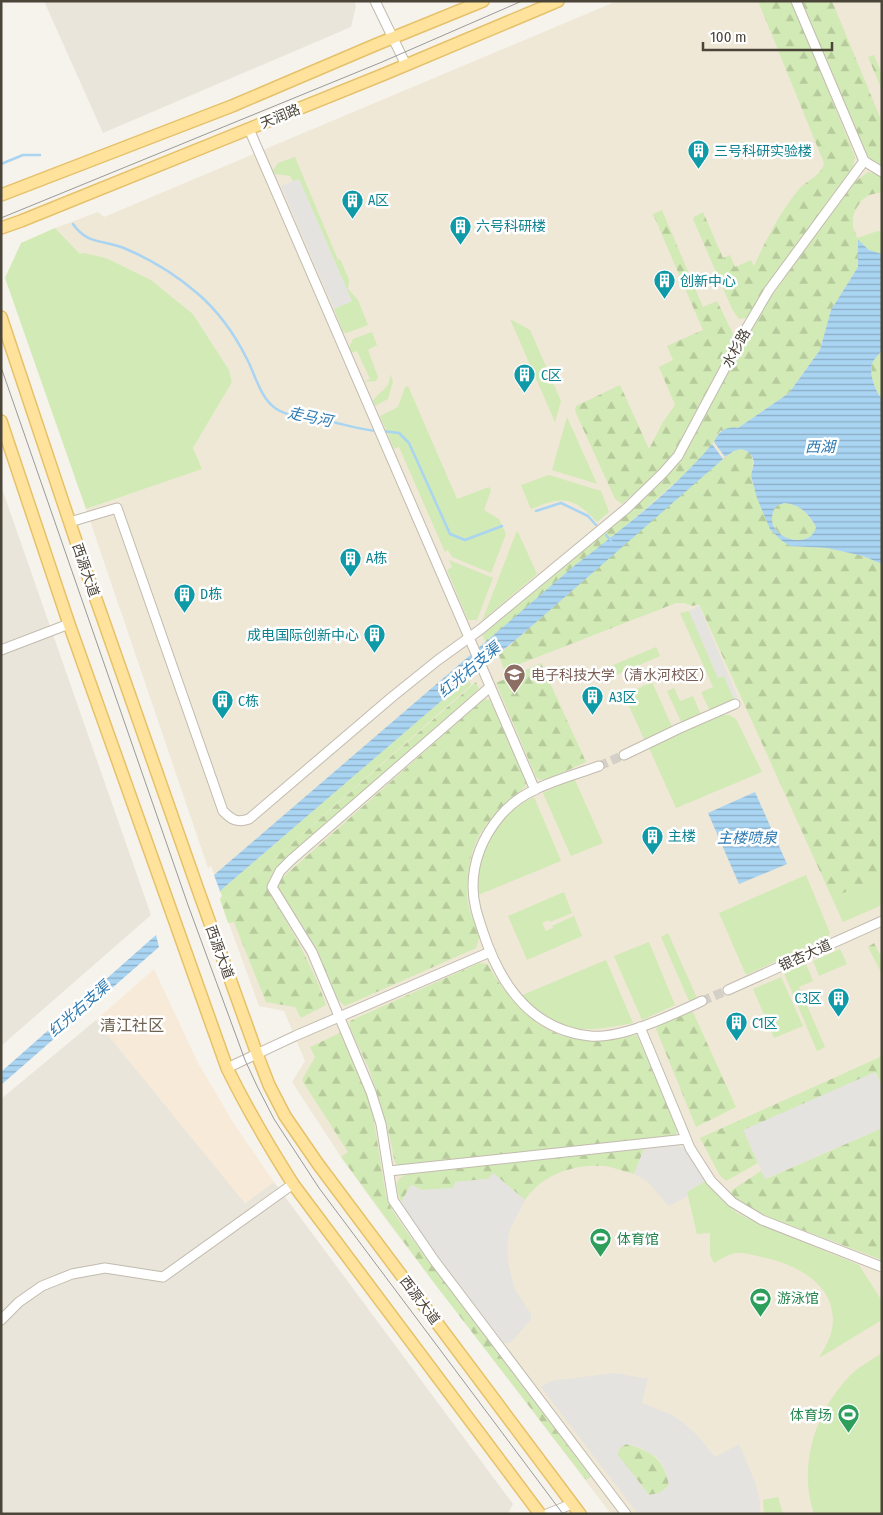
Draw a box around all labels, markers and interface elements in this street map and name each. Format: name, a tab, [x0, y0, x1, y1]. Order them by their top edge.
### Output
scale bar	[703, 20, 832, 52]
text: 100 m	[710, 28, 747, 46]
street label: 天润路	[258, 101, 303, 132]
building icon: 三号科研实验楼	[686, 139, 710, 170]
place label: 三号科研实验楼	[714, 143, 812, 160]
building icon: A区	[340, 188, 364, 219]
place label: A区	[368, 192, 389, 209]
building icon: 六号科研楼	[448, 214, 472, 245]
place label: 六号科研楼	[476, 218, 546, 235]
building icon: 创新中心	[652, 269, 676, 300]
place label: 创新中心	[680, 273, 736, 290]
street label: 水杉路	[719, 326, 754, 371]
building icon: C区	[513, 363, 537, 394]
place label: C区	[541, 367, 562, 384]
water label: 走马河	[286, 404, 337, 431]
water label: 西湖	[805, 438, 837, 456]
street label: 西源大道	[68, 541, 103, 599]
building icon: A栋	[338, 546, 362, 577]
place label: A栋	[366, 550, 387, 567]
building icon: D栋	[172, 582, 196, 613]
place label: D栋	[200, 586, 222, 603]
building icon: 成电国际创新中心	[363, 623, 387, 654]
place label: 成电国际创新中心	[247, 627, 359, 644]
water label: 红光右支渠	[434, 638, 505, 701]
school or university icon: 电子科技大学（清水河校区）	[503, 663, 527, 694]
place label: 电子科技大学（清水河校区）	[531, 667, 713, 684]
building icon: A3区	[581, 685, 605, 716]
building icon: C栋	[210, 689, 234, 720]
place label: A3区	[609, 689, 637, 706]
place label: C栋	[238, 693, 259, 710]
building icon: 主楼	[640, 824, 664, 855]
place label: 主楼	[668, 828, 696, 845]
water label: 主楼喷泉	[717, 829, 778, 847]
street label: 西源大道	[202, 923, 237, 981]
street label: 银杏大道	[776, 936, 834, 975]
water label: 红光右支渠	[45, 976, 115, 1040]
building icon: C3区	[826, 986, 850, 1017]
place label: C3区	[795, 990, 822, 1007]
building icon: C1区	[724, 1011, 748, 1042]
place label: C1区	[752, 1015, 778, 1032]
district label: 清江社区	[100, 1016, 164, 1035]
sports icon: 体育馆	[589, 1227, 613, 1258]
place label: 体育馆	[617, 1231, 659, 1248]
street label: 西源大道	[396, 1273, 443, 1328]
sports icon: 游泳馆	[749, 1286, 773, 1317]
place label: 游泳馆	[777, 1290, 819, 1307]
sports icon: 体育场	[836, 1403, 860, 1434]
place label: 体育场	[790, 1407, 832, 1424]

